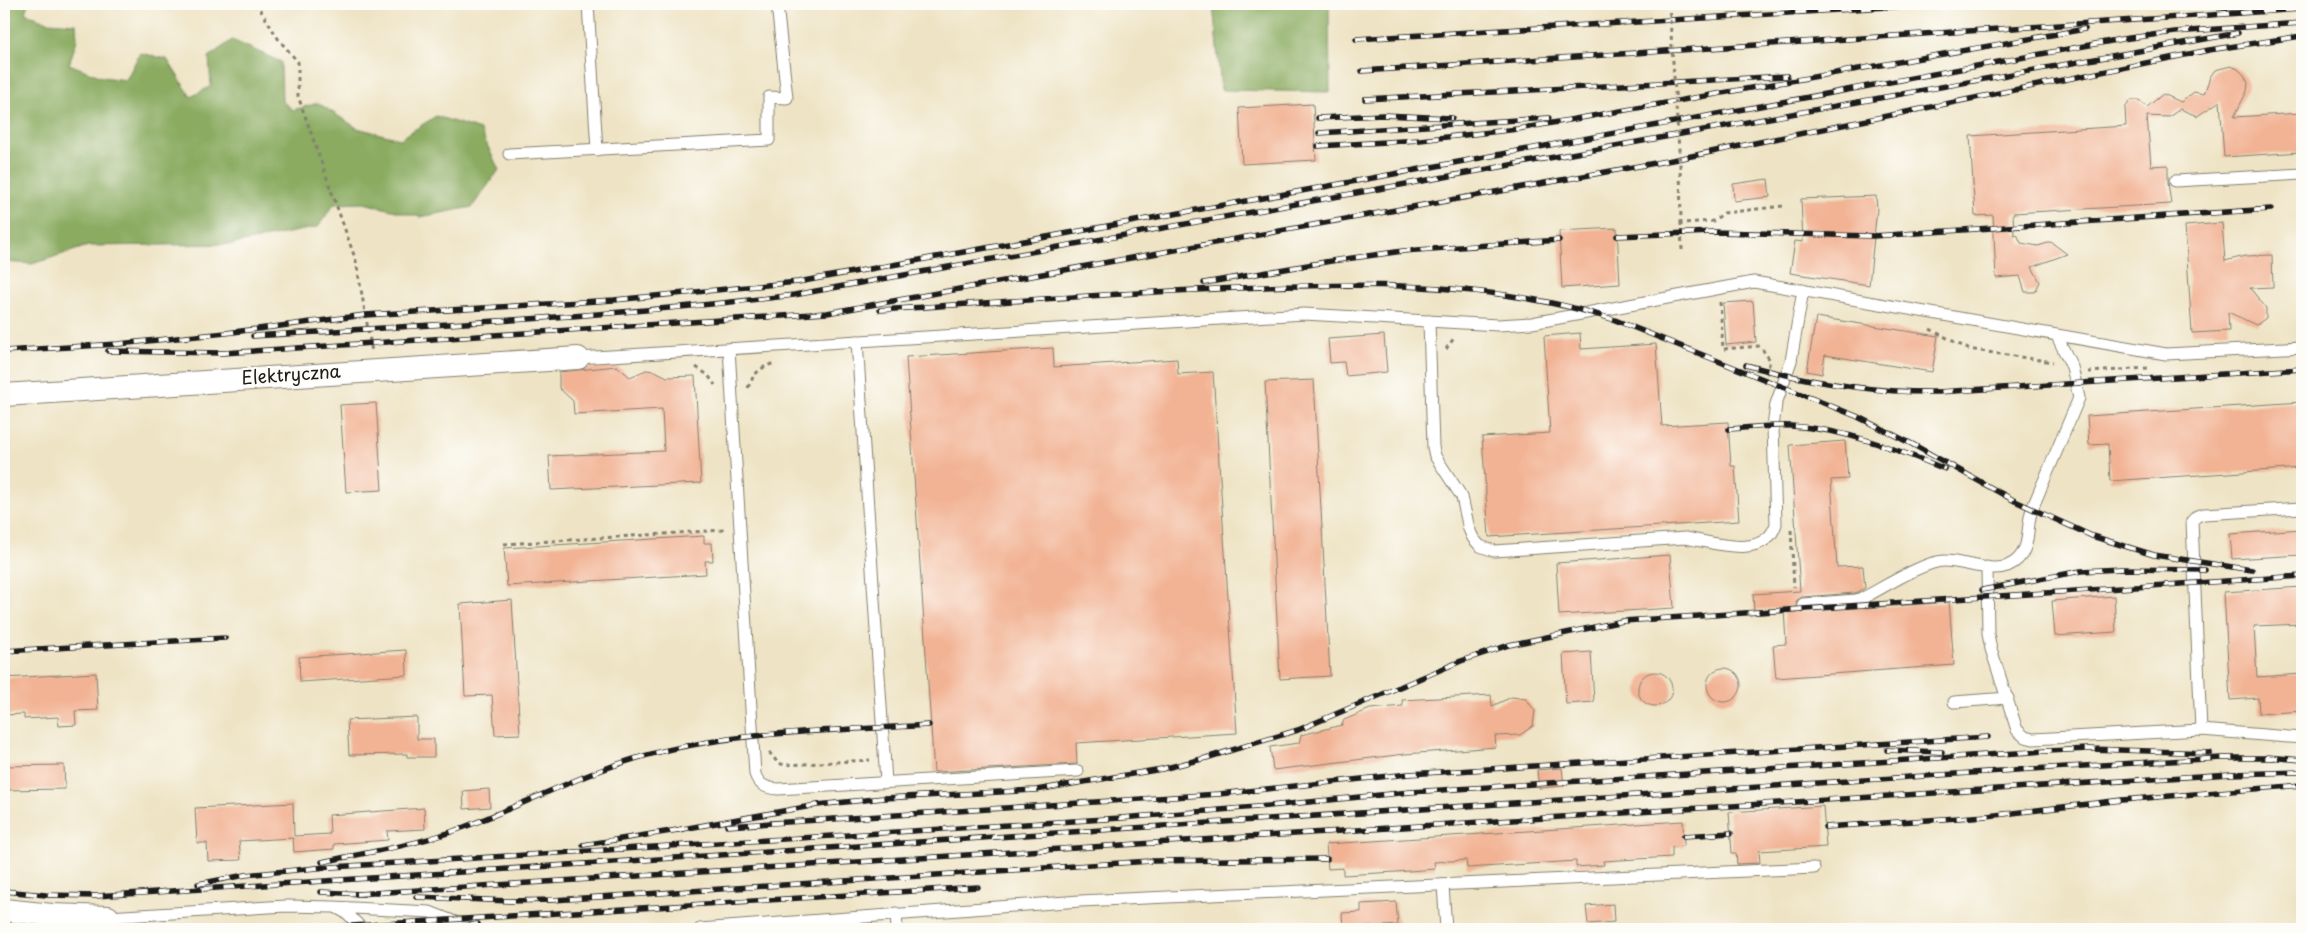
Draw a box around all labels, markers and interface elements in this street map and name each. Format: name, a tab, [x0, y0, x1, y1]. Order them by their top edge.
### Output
street label: Elektryczna	[240, 357, 342, 390]

